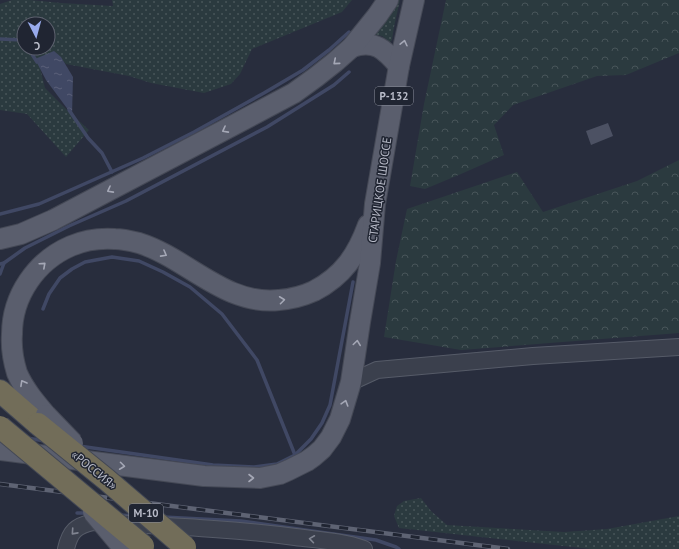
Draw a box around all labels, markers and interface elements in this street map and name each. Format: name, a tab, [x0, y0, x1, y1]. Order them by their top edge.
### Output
north arrow	[16, 16, 56, 56]
text: С	[33, 39, 41, 53]
one-way arrow	[400, 40, 408, 46]
one-way arrow	[333, 57, 340, 64]
road number: Р-132	[375, 87, 413, 105]
one-way arrow	[222, 125, 230, 133]
street label: СТАРИЦКОЕ ШОССЕ	[365, 136, 394, 244]
one-way arrow	[107, 185, 114, 193]
one-way arrow	[160, 249, 167, 256]
one-way arrow	[38, 262, 46, 269]
one-way arrow	[279, 295, 285, 304]
one-way arrow	[352, 340, 361, 346]
one-way arrow	[20, 380, 28, 388]
one-way arrow	[340, 400, 348, 407]
street label: «РОССИЯ»	[68, 447, 120, 493]
one-way arrow	[119, 461, 125, 470]
one-way arrow	[248, 474, 254, 482]
road number: М-10	[129, 504, 163, 522]
one-way arrow	[72, 527, 79, 535]
one-way arrow	[309, 535, 315, 544]

